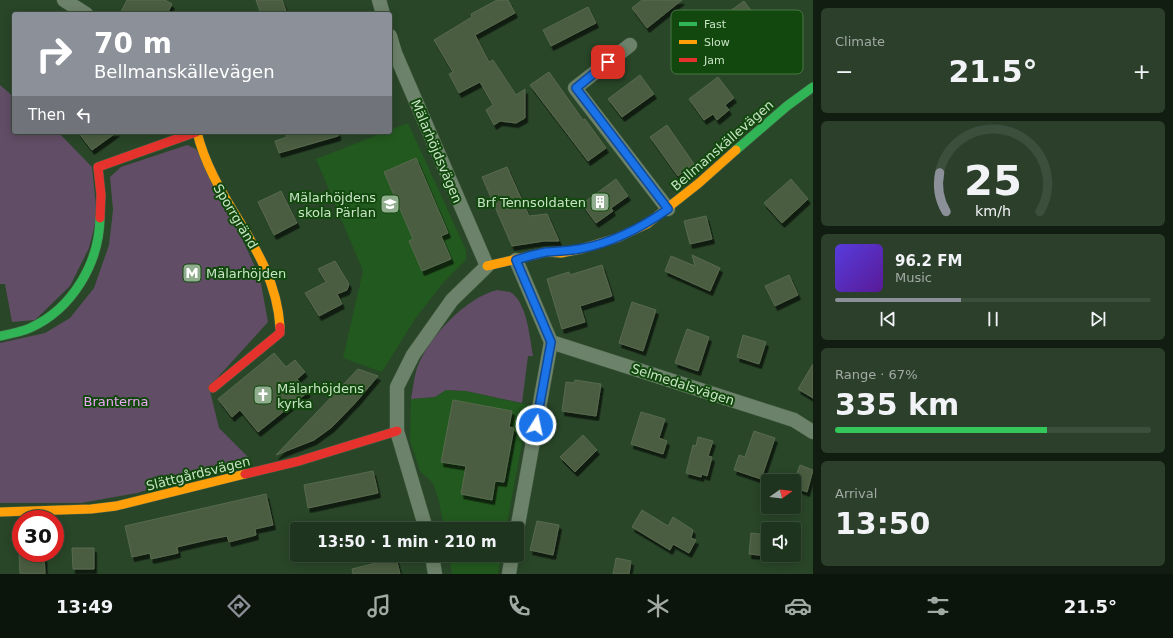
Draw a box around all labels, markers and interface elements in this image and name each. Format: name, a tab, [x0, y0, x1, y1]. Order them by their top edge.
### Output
legend	[671, 10, 803, 74]
text: Fast	[704, 18, 727, 31]
text: 70 m	[94, 27, 172, 60]
icon: right	[28, 28, 80, 80]
text: Climate	[835, 34, 885, 49]
text: Slow	[704, 36, 730, 49]
pin	[591, 45, 625, 79]
icon: arrive	[597, 51, 619, 73]
text: Jam	[703, 54, 725, 67]
text: 21.5°	[948, 54, 1038, 89]
text: −	[835, 59, 853, 84]
text: +	[1133, 59, 1151, 84]
text: Bellmanskällevägen	[94, 61, 275, 82]
street label: Mälarhöjdsvägen	[408, 97, 465, 205]
street label: Bellmanskällevägen	[668, 97, 776, 194]
icon: left	[73, 104, 95, 126]
text: Then	[28, 106, 65, 124]
text: 25	[964, 156, 1022, 205]
street label: Sporrgränd	[210, 181, 261, 251]
place label: Mälarhöjdens skola Pärlan	[289, 190, 376, 220]
building icon: Brf Tennsoldaten	[589, 191, 611, 213]
school or university icon: Mälarhöjdens skola Pärlan	[379, 193, 401, 215]
place label: Brf Tennsoldaten	[477, 195, 586, 210]
text: km/h	[975, 202, 1011, 218]
text: 96.2 FM	[895, 252, 962, 270]
metro station icon: Mälarhöjden	[181, 262, 203, 284]
place label: Mälarhöjden	[206, 266, 286, 281]
text: Music	[895, 270, 932, 285]
icon: previous	[877, 308, 899, 330]
icon: pause	[982, 308, 1004, 330]
icon: next	[1087, 308, 1109, 330]
street label: Selmedalsvägen	[630, 361, 736, 408]
text: Range · 67%	[835, 367, 918, 382]
place label: Mälarhöjdens kyrka	[277, 381, 364, 411]
church icon: Mälarhöjdens kyrka	[252, 384, 274, 406]
text: 335 km	[835, 387, 959, 422]
park label: Branterna	[84, 394, 148, 409]
position arrow	[515, 404, 557, 446]
street label: Slättgårdsvägen	[145, 453, 252, 494]
north arrow	[761, 474, 801, 514]
map controls	[761, 474, 801, 562]
text: Arrival	[835, 486, 877, 501]
text: 13:50	[835, 506, 931, 541]
speed limit sign: 30	[12, 510, 64, 562]
button: sound	[761, 522, 801, 562]
text: 13:50 · 1 min · 210 m	[317, 533, 497, 551]
icon: directions	[225, 592, 253, 620]
icon: music	[365, 592, 393, 620]
icon: phone	[505, 592, 533, 620]
icon: climate	[644, 592, 672, 620]
icon: car	[784, 592, 812, 620]
icon: filters	[924, 592, 952, 620]
text: 13:49	[56, 596, 113, 617]
text: 21.5°	[1064, 596, 1117, 617]

